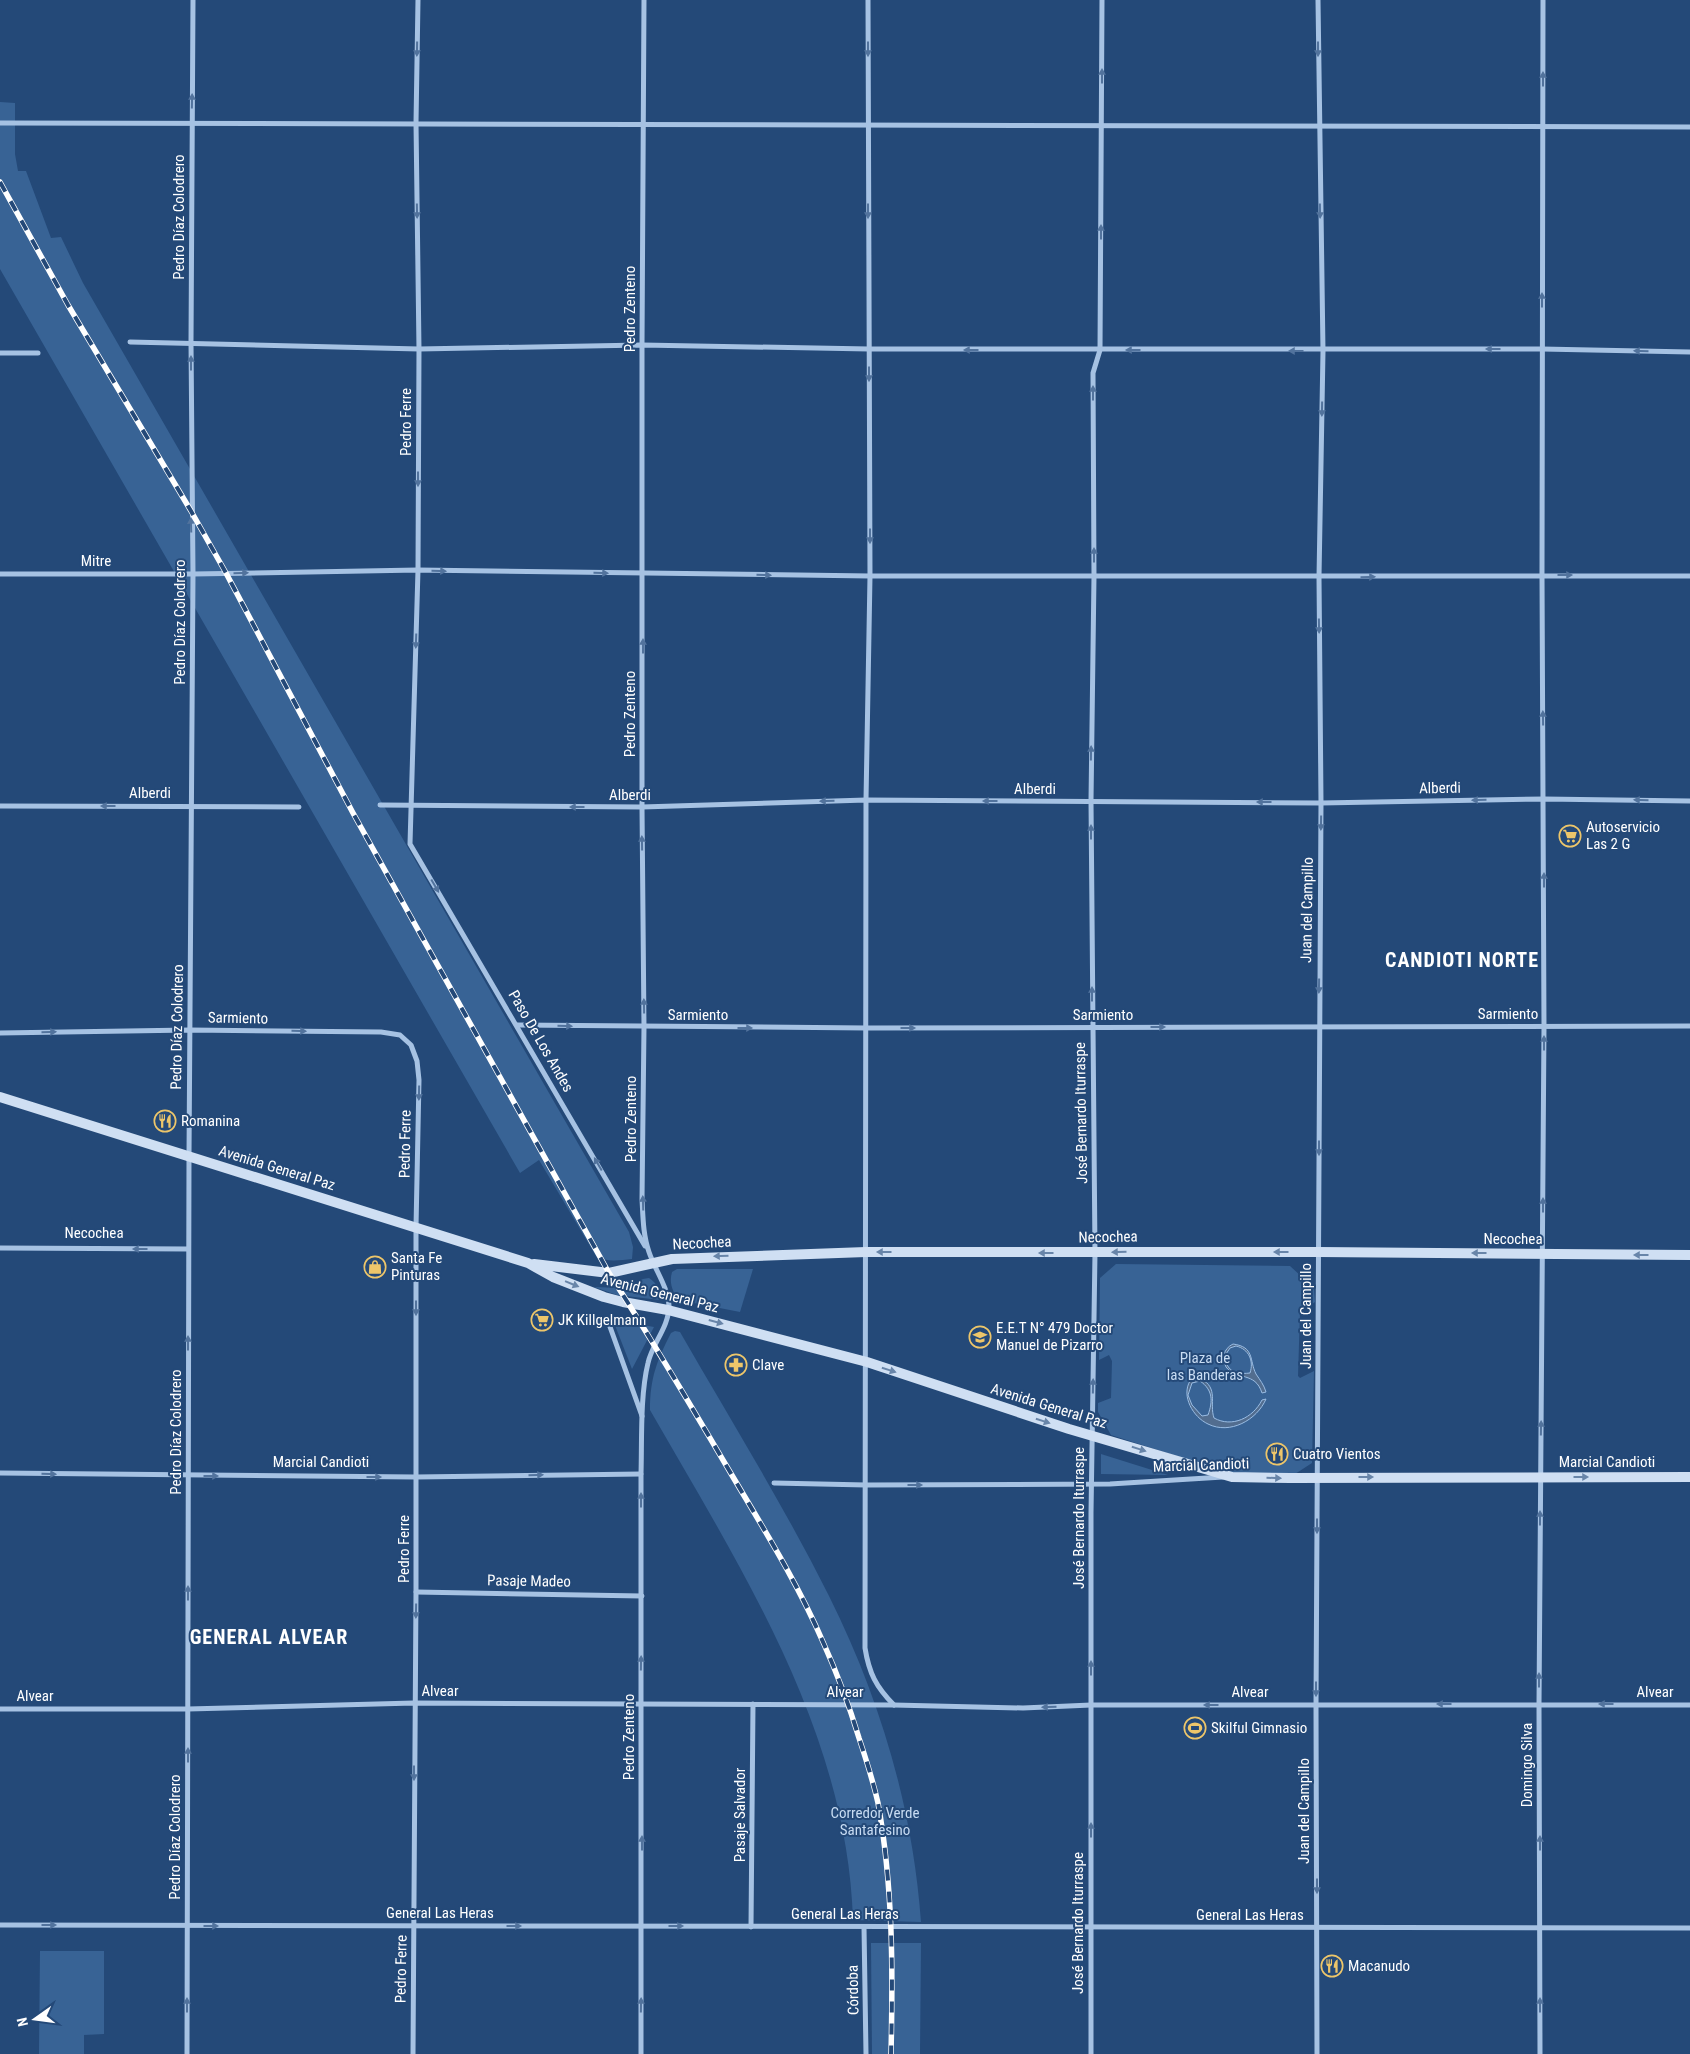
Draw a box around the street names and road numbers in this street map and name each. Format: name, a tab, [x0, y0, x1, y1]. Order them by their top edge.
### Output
street label: Pedro Díaz Colodrero	[170, 154, 188, 280]
street label: Pedro Zenteno	[621, 266, 639, 352]
street label: Pedro Ferre	[397, 388, 415, 456]
street label: Mitre	[81, 552, 111, 570]
street label: Pedro Díaz Colodrero	[171, 559, 189, 685]
street label: Pedro Zenteno	[621, 671, 639, 757]
street label: Alberdi	[1419, 779, 1461, 797]
street label: Alberdi	[1014, 780, 1056, 798]
street label: Alberdi	[129, 784, 171, 802]
street label: Alberdi	[609, 786, 651, 804]
street label: Juan del Campillo	[1297, 857, 1317, 963]
street label: Pedro Díaz Colodrero	[167, 964, 187, 1090]
street label: Paso De Los Andes	[505, 987, 577, 1095]
street label: Sarmiento	[1478, 1005, 1538, 1023]
street label: Sarmiento	[668, 1006, 728, 1024]
street label: Sarmiento	[1073, 1006, 1133, 1024]
street label: Sarmiento	[208, 1008, 268, 1028]
street label: José Bernardo Iturraspe	[1071, 1042, 1091, 1184]
street label: Pedro Zenteno	[622, 1076, 640, 1162]
street label: Pedro Ferre	[395, 1110, 415, 1178]
street label: Avenida General Paz	[217, 1142, 337, 1194]
street label: Necochea	[64, 1224, 124, 1242]
street label: Necochea	[1078, 1227, 1138, 1247]
street label: Necochea	[1483, 1230, 1543, 1248]
street label: Necochea	[672, 1232, 732, 1254]
street label: Juan del Campillo	[1297, 1263, 1315, 1369]
street label: Avenida General Paz	[599, 1270, 721, 1316]
street label: Pedro Díaz Colodrero	[167, 1369, 185, 1495]
street label: Avenida General Paz	[989, 1380, 1109, 1432]
street label: José Bernardo Iturraspe	[1070, 1447, 1088, 1589]
street label: Marcial Candioti	[273, 1453, 369, 1471]
street label: Marcial Candioti	[1559, 1453, 1655, 1471]
street label: Marcial Candioti	[1152, 1454, 1250, 1476]
street label: Pedro Ferre	[395, 1515, 413, 1583]
street label: Pasaje Madeo	[487, 1571, 571, 1591]
street label: Alvear	[421, 1682, 459, 1700]
street label: Alvear	[826, 1683, 864, 1701]
street label: Alvear	[1231, 1683, 1269, 1701]
street label: Alvear	[1636, 1683, 1674, 1701]
street label: Alvear	[16, 1687, 54, 1705]
street label: Pedro Zenteno	[620, 1694, 638, 1780]
street label: Domingo Silva	[1518, 1723, 1536, 1807]
street label: Juan del Campillo	[1295, 1758, 1313, 1864]
street label: Pasaje Salvador	[731, 1767, 749, 1862]
street label: Pedro Díaz Colodrero	[166, 1774, 184, 1900]
street label: José Bernardo Iturraspe	[1069, 1852, 1087, 1994]
street label: General Las Heras	[386, 1904, 494, 1922]
street label: General Las Heras	[791, 1905, 899, 1923]
street label: General Las Heras	[1196, 1906, 1304, 1924]
street label: Pedro Ferre	[391, 1935, 411, 2003]
street label: Córdoba	[844, 1965, 862, 2015]

